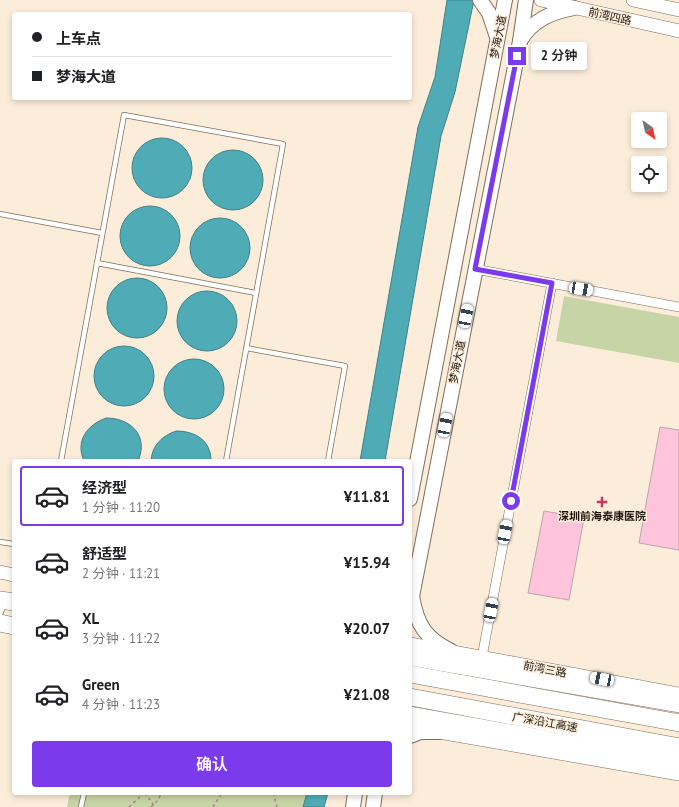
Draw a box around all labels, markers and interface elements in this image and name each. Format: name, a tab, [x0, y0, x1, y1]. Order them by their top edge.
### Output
street label: 前湾四路	[587, 4, 633, 28]
street label: 梦海大道	[487, 14, 509, 60]
text: 上车点	[56, 29, 101, 48]
callout: 2 分钟	[531, 42, 587, 70]
route end	[508, 47, 526, 65]
text: 2 分钟	[541, 47, 577, 64]
text: 梦海大道	[56, 67, 116, 86]
north arrow	[631, 112, 667, 148]
map controls	[631, 112, 667, 192]
button: locate	[631, 156, 667, 192]
car	[568, 281, 594, 297]
car	[458, 303, 474, 329]
street label: 梦海大道	[446, 339, 468, 385]
car	[437, 412, 453, 438]
icon: car	[34, 478, 70, 514]
text: 经济型	[82, 478, 127, 497]
text: ¥11.81	[344, 487, 390, 506]
route start	[502, 492, 520, 510]
marker: 深圳前海泰康医院	[596, 496, 608, 508]
text: 1 分钟 · 11:20	[82, 499, 160, 516]
place label: 深圳前海泰康医院	[558, 509, 646, 523]
car	[497, 519, 513, 545]
icon: car	[34, 544, 70, 580]
text: 舒适型	[82, 544, 127, 563]
text: ¥15.94	[344, 553, 390, 572]
text: 2 分钟 · 11:21	[82, 565, 160, 582]
car	[483, 597, 499, 623]
text: XL	[82, 609, 99, 628]
icon: car	[34, 610, 70, 646]
text: ¥20.07	[344, 619, 390, 638]
text: 3 分钟 · 11:22	[82, 630, 160, 647]
street label: 前湾三路	[522, 658, 568, 680]
car	[589, 671, 615, 687]
text: Green	[82, 675, 120, 694]
icon: car	[34, 676, 70, 712]
text: ¥21.08	[344, 685, 390, 704]
text: 4 分钟 · 11:23	[82, 696, 160, 713]
street label: 广深沿江高速	[511, 709, 579, 735]
button: 确认	[32, 741, 392, 787]

